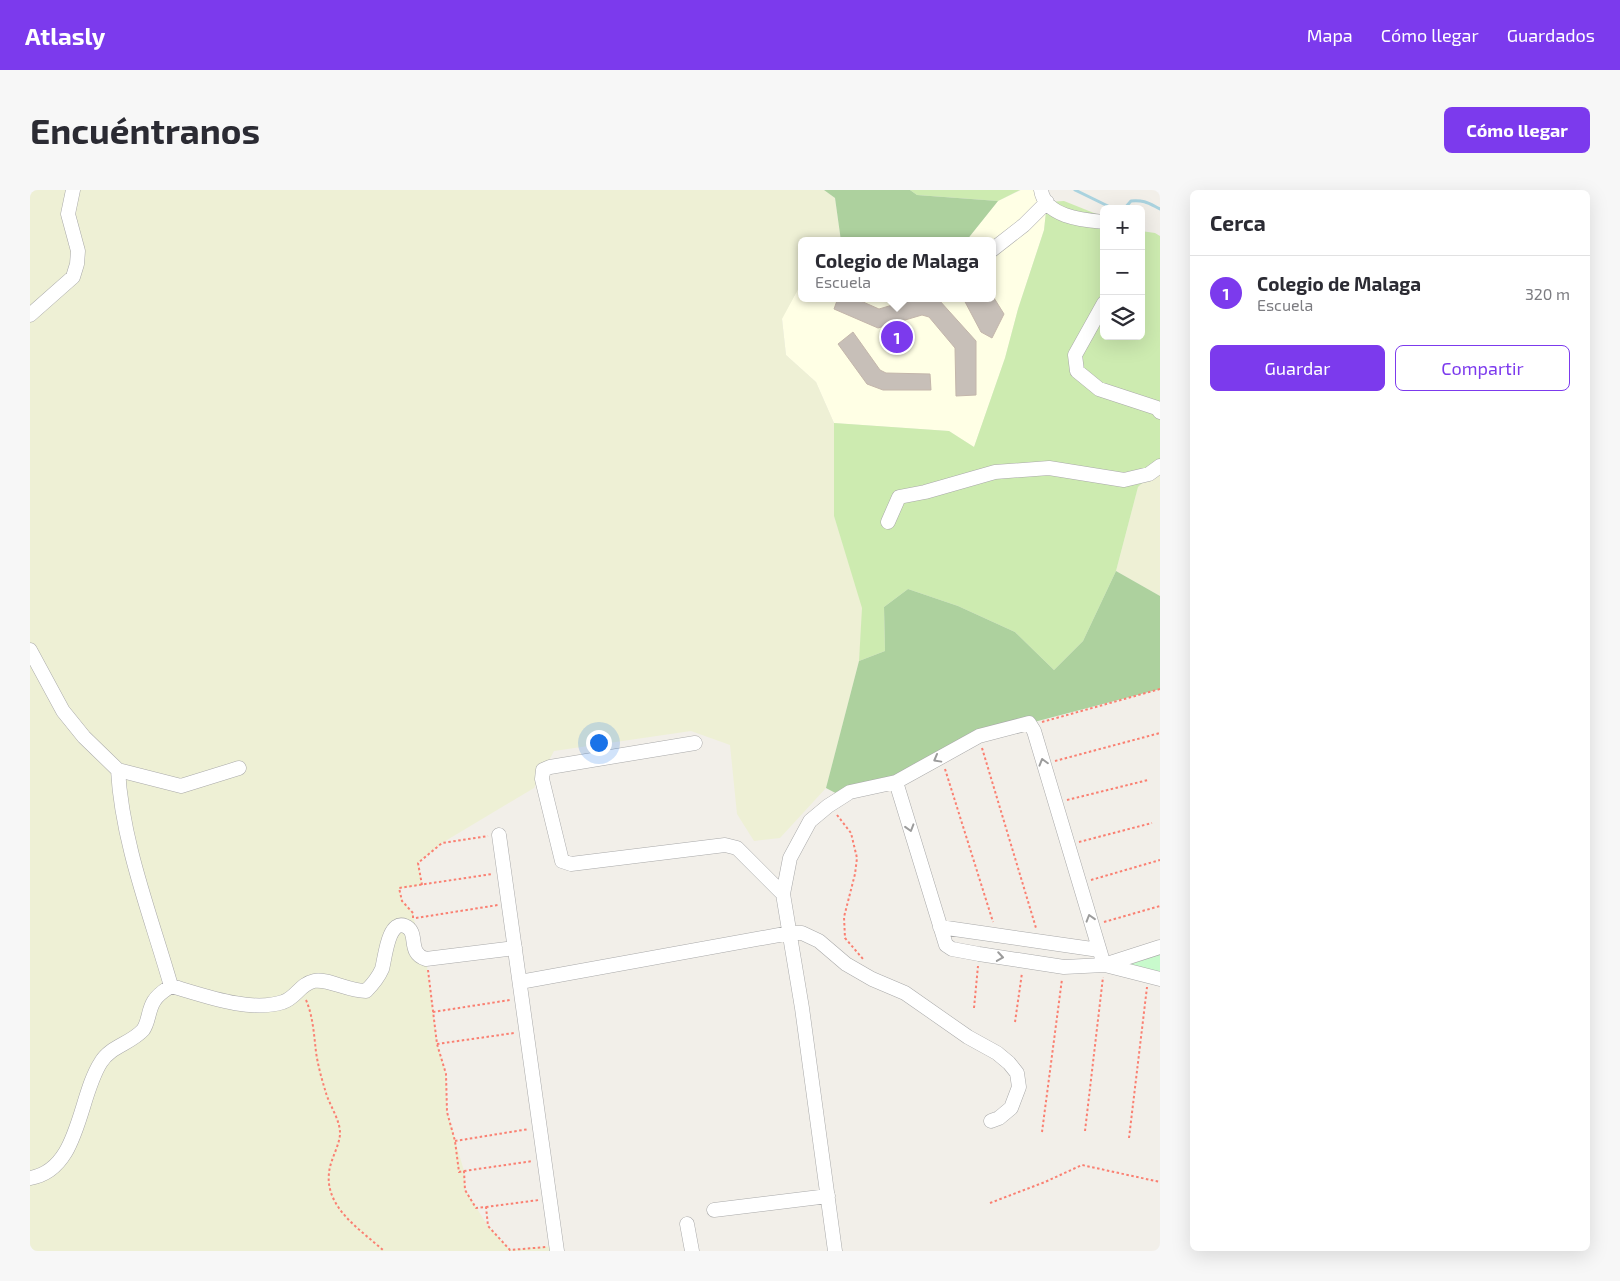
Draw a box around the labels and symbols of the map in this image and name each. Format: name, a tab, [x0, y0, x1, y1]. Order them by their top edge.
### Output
pin: 1	[881, 318, 913, 356]
your location	[586, 730, 612, 756]
one-way arrow	[934, 753, 943, 763]
one-way arrow	[1038, 759, 1048, 767]
one-way arrow	[904, 824, 914, 832]
one-way arrow	[1085, 914, 1095, 923]
one-way arrow	[997, 951, 1005, 962]

